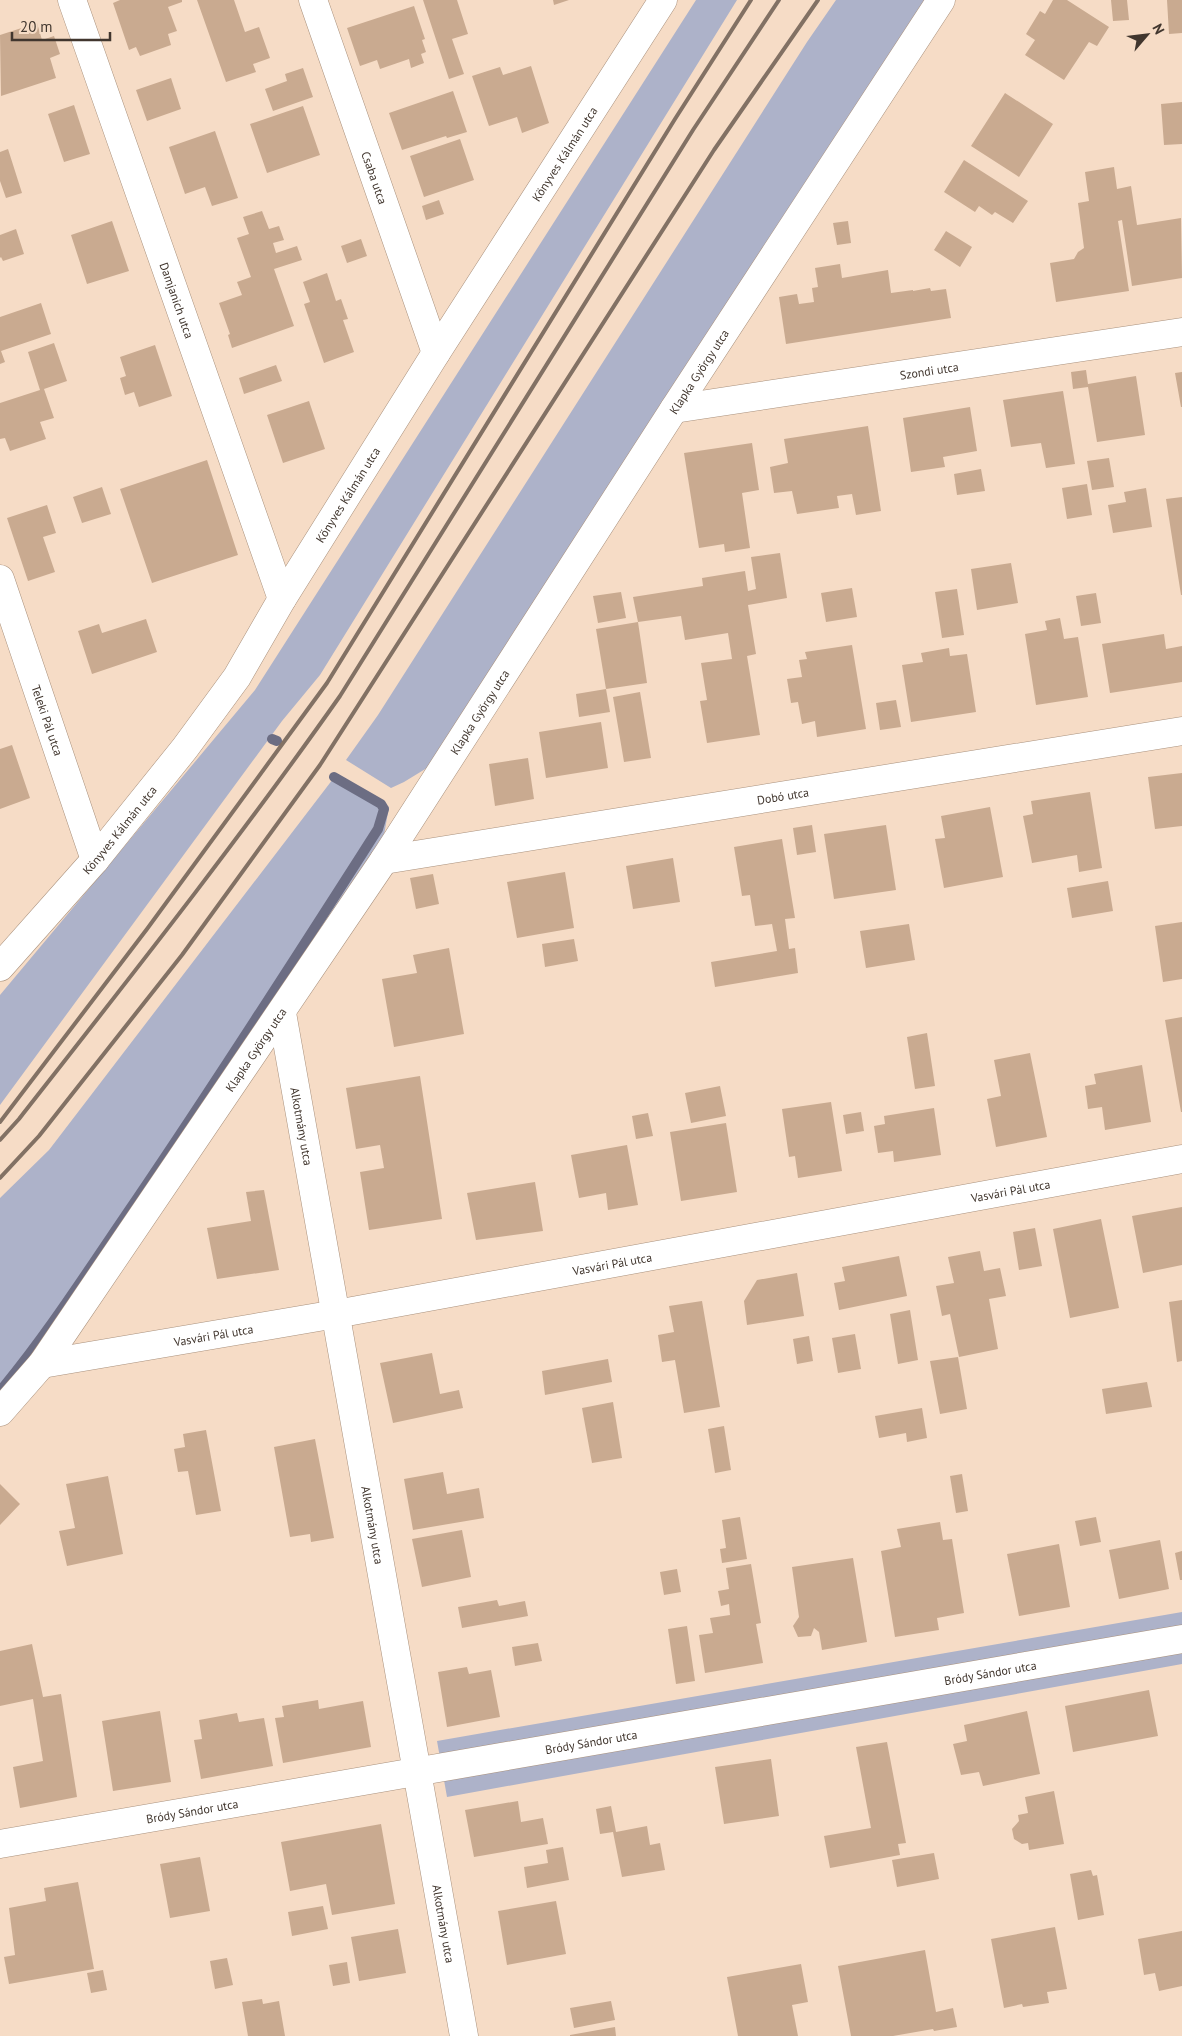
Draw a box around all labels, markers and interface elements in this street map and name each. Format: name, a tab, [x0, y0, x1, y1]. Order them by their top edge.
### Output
scale bar	[12, 10, 110, 42]
north arrow	[1122, 10, 1172, 60]
text: 20 m	[20, 17, 53, 36]
text: N	[1148, 21, 1169, 37]
street label: Könyves Kálmán utca	[528, 104, 600, 204]
street label: Csaba utca	[359, 149, 391, 206]
street label: Damjanich utca	[157, 260, 197, 340]
street label: Klapka György utca	[665, 326, 732, 417]
street label: Szondi utca	[899, 358, 960, 382]
street label: Könyves Kálmán utca	[312, 444, 383, 545]
street label: Klapka György utca	[446, 666, 512, 757]
street label: Teleki Pál utca	[29, 683, 67, 758]
street label: Könyves Kálmán utca	[79, 782, 160, 877]
street label: Dobó utca	[756, 784, 810, 807]
street label: Klapka György utca	[222, 1004, 289, 1094]
street label: Alkotmány utca	[288, 1086, 316, 1167]
street label: Vasvári Pál utca	[969, 1176, 1051, 1205]
street label: Vasvári Pál utca	[570, 1249, 653, 1278]
street label: Vasvári Pál utca	[172, 1321, 254, 1349]
street label: Alkotmány utca	[359, 1485, 387, 1565]
street label: Bródy Sándor utca	[943, 1657, 1038, 1688]
street label: Bródy Sándor utca	[544, 1726, 638, 1757]
street label: Bródy Sándor utca	[145, 1795, 239, 1826]
street label: Alkotmány utca	[430, 1883, 458, 1964]

